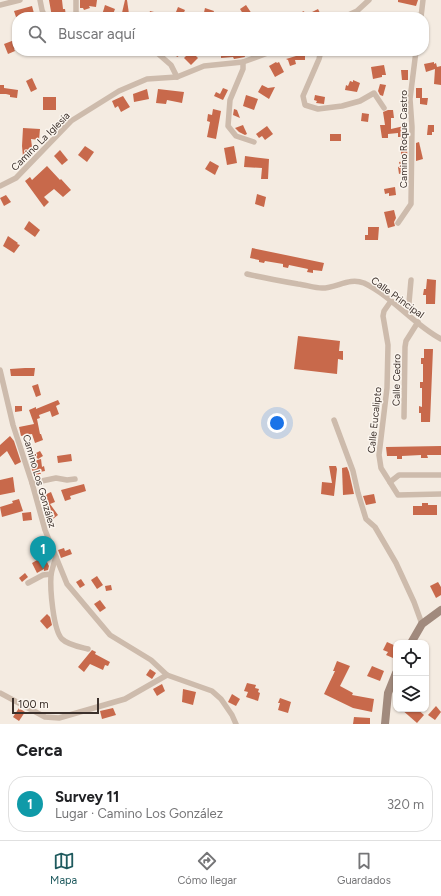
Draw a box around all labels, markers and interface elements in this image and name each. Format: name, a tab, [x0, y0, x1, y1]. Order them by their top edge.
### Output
search box	[12, 12, 429, 56]
icon: search	[26, 23, 48, 45]
text: Buscar aquí	[58, 25, 135, 43]
street label: Camino Roque Castro	[397, 90, 410, 188]
street label: Camino La Iglesia	[8, 109, 73, 174]
street label: Calle Principal	[369, 274, 427, 321]
street label: Calle Cedro	[390, 354, 403, 406]
street label: Calle Eucalipto	[365, 386, 384, 454]
your location	[267, 413, 287, 433]
street label: Camino Los González	[20, 433, 59, 529]
pin: 1	[30, 536, 56, 569]
map controls	[393, 640, 429, 712]
button: locate	[393, 640, 429, 676]
button: layers	[393, 676, 429, 712]
scale bar	[12, 696, 99, 715]
text: 100 m	[18, 698, 49, 711]
text: Cerca	[16, 740, 63, 760]
text: Survey 11	[55, 788, 119, 806]
text: 1	[27, 797, 33, 812]
text: 320 m	[387, 797, 424, 812]
text: Lugar · Camino Los González	[55, 806, 223, 821]
tab: Mapa	[50, 850, 77, 887]
tab: Cómo llegar	[177, 850, 237, 887]
tab: Guardados	[337, 850, 391, 887]

